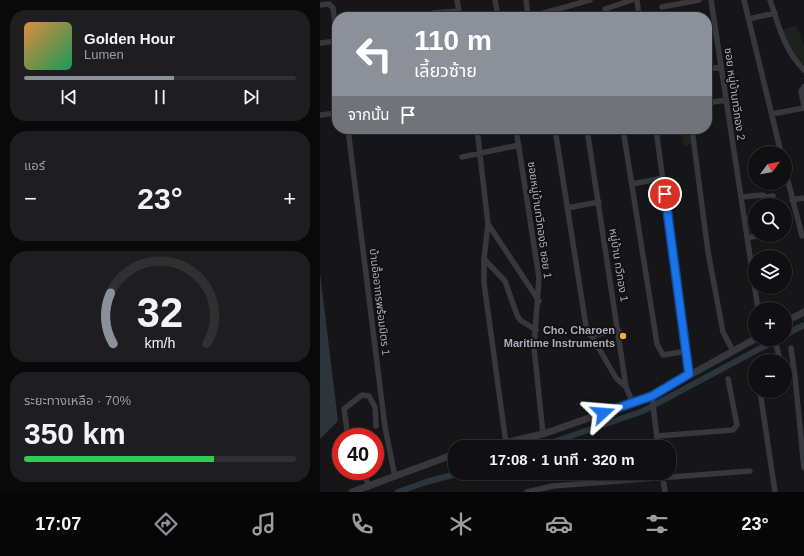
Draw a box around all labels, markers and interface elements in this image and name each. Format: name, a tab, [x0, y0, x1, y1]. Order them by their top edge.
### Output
text: 110 m	[414, 25, 492, 56]
icon: left	[348, 28, 400, 80]
text: Golden Hour	[84, 30, 175, 47]
text: Lumen	[84, 47, 124, 62]
street label: ซอย หมู่บ้านทวีทอง 2	[722, 47, 747, 141]
text: เลี้ยวซ้าย	[414, 61, 477, 81]
icon: previous	[58, 86, 80, 108]
icon: pause	[149, 86, 171, 108]
icon: next	[240, 86, 262, 108]
icon: arrive	[397, 104, 419, 126]
text: จากนั้น	[348, 106, 389, 123]
north arrow	[748, 146, 792, 190]
map controls	[748, 146, 792, 398]
text: แอร์	[24, 158, 45, 173]
street label: ซอยหมู่บ้านทวีทอง5 ซอย 1	[525, 161, 554, 280]
pin	[648, 177, 682, 211]
text: 23°	[137, 182, 183, 215]
icon: arrive	[654, 183, 676, 205]
text: −	[24, 186, 37, 211]
text: +	[283, 186, 296, 211]
button: search	[748, 198, 792, 242]
street label: หมู่บ้าน ทวีทอง 1	[606, 227, 631, 303]
street label: บ้านอื้ออาทรพร้อมมิตร 1	[367, 248, 395, 356]
button: layers	[748, 250, 792, 294]
text: 32	[137, 289, 183, 336]
button: +	[748, 302, 792, 346]
place label: Cho. Charoen Maritime Instruments	[504, 324, 615, 349]
marker: Cho. Charoen Maritime Instruments	[618, 331, 628, 341]
text: km/h	[145, 335, 176, 351]
button: −	[748, 354, 792, 398]
position arrow	[582, 392, 624, 434]
text: ระยะทางเหลือ · 70%	[24, 393, 131, 408]
text: 350 km	[24, 417, 126, 450]
speed limit sign: 40	[332, 428, 384, 480]
text: 17:08 · 1 นาที · 320 m	[489, 451, 635, 468]
icon: directions	[152, 510, 180, 538]
icon: music	[250, 510, 278, 538]
icon: phone	[348, 510, 376, 538]
icon: climate	[447, 510, 475, 538]
icon: car	[545, 510, 573, 538]
icon: filters	[643, 510, 671, 538]
text: 17:07	[35, 514, 81, 534]
text: 23°	[742, 514, 769, 534]

